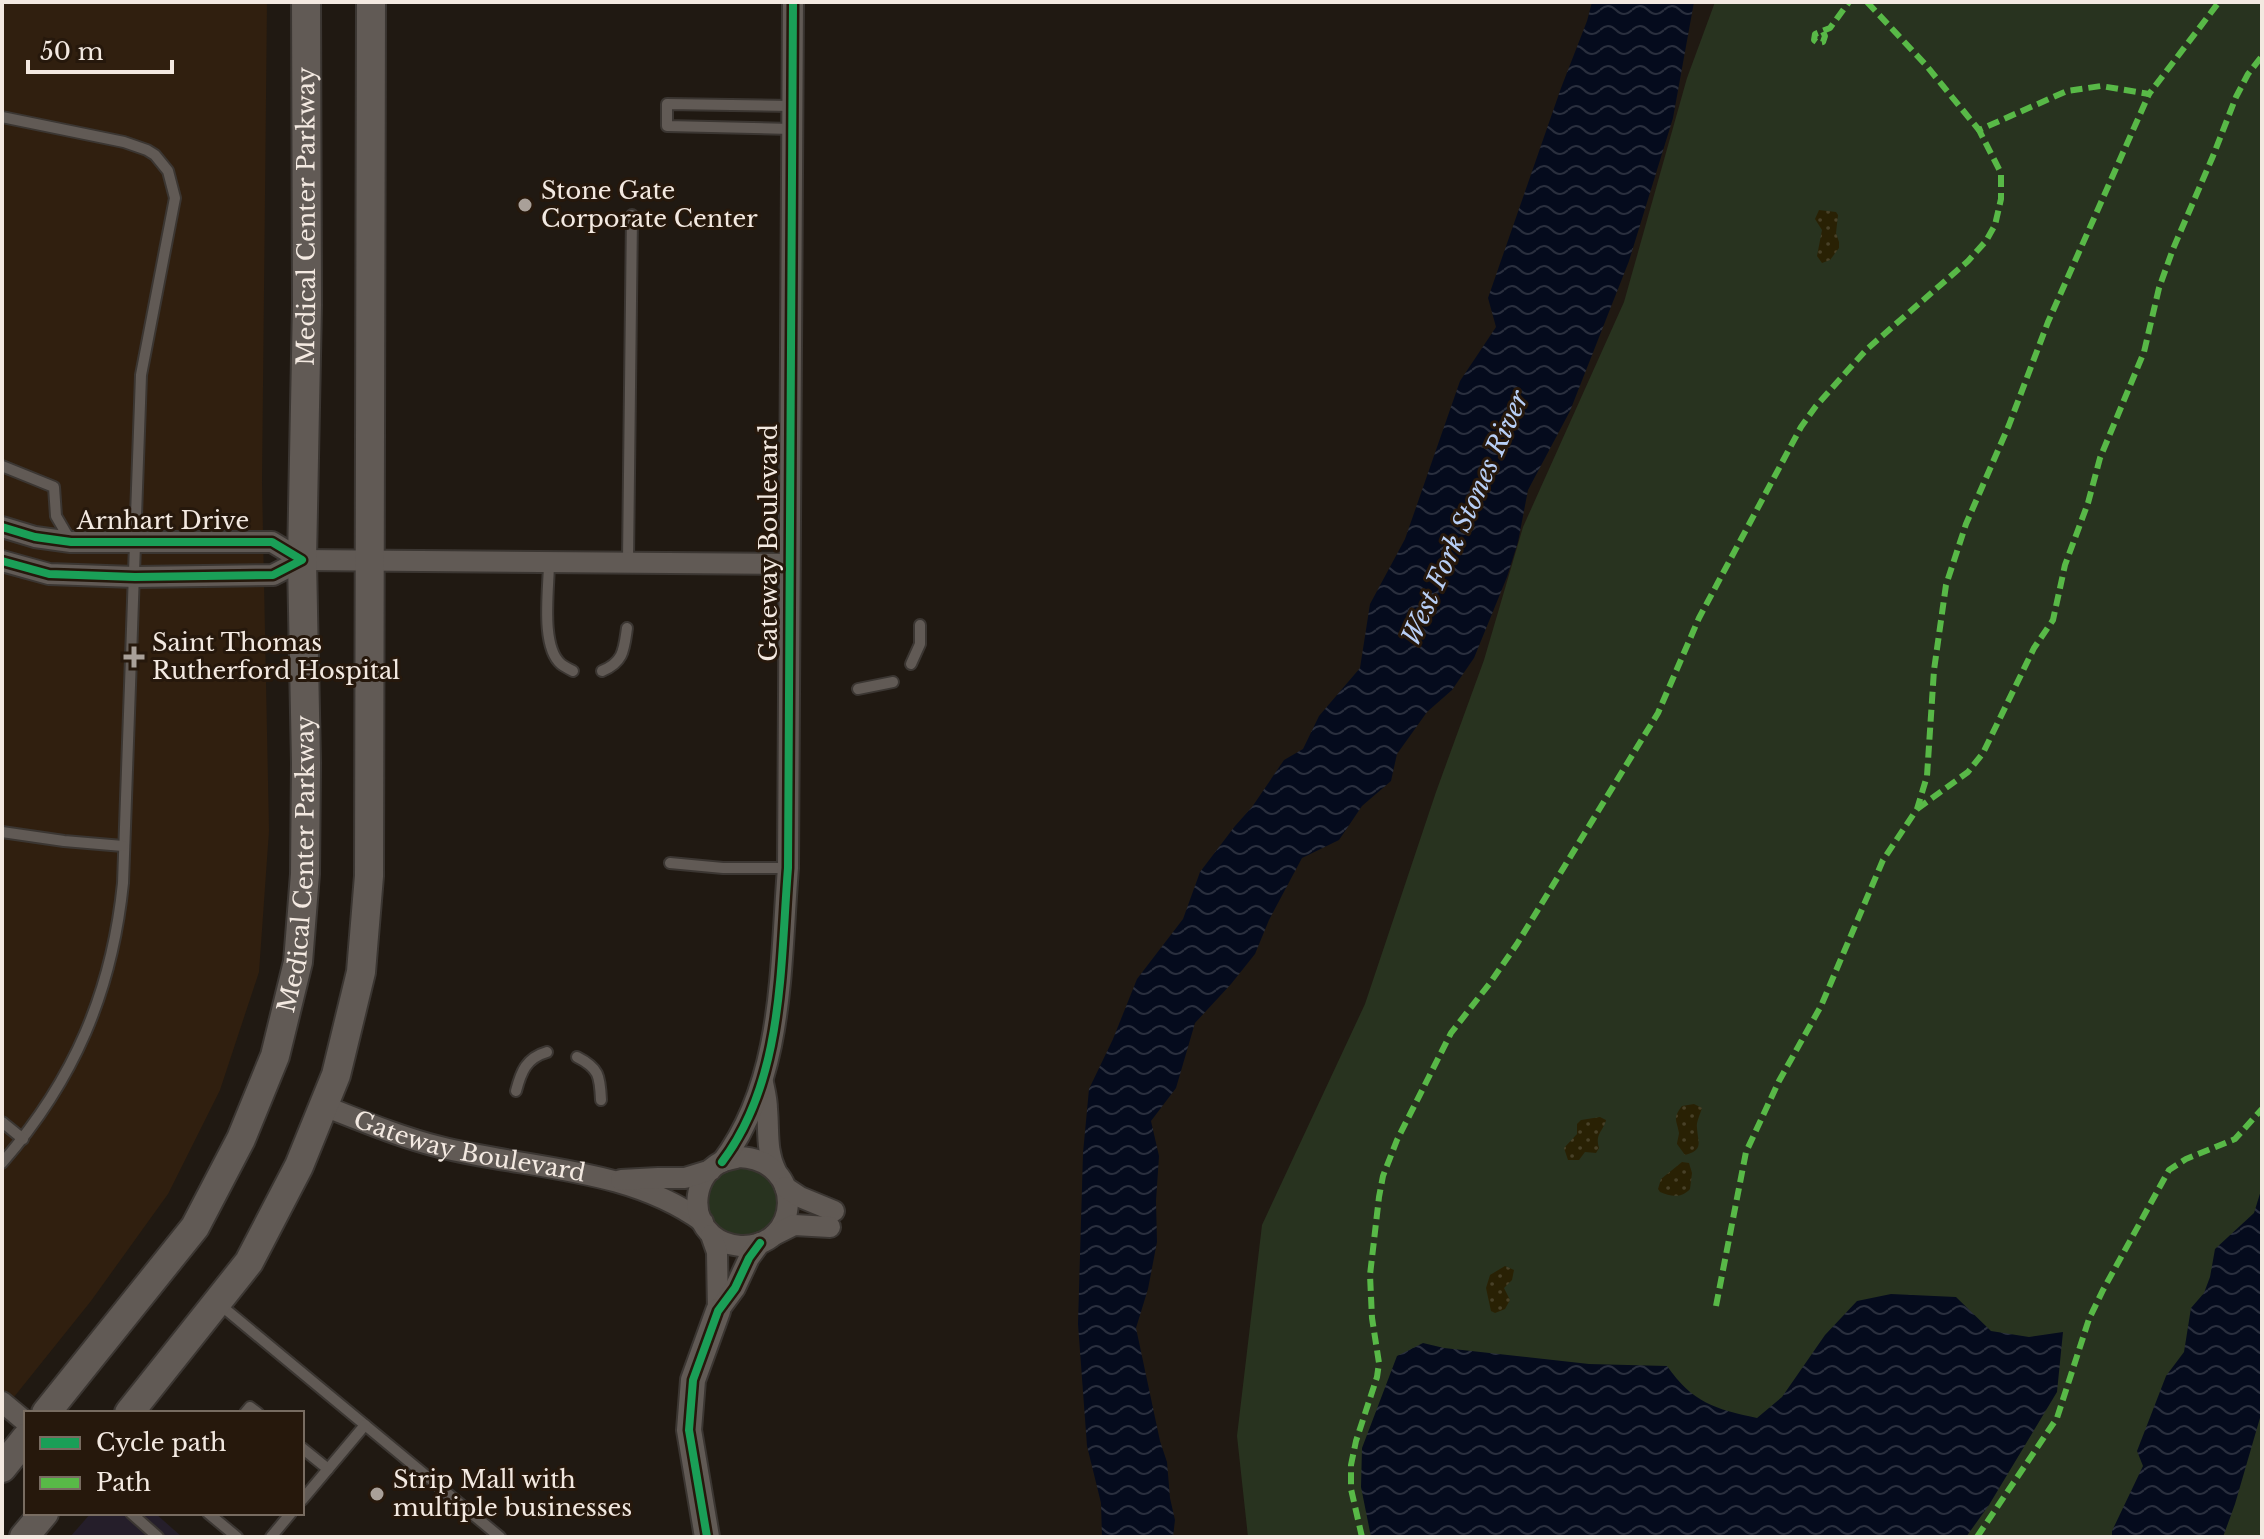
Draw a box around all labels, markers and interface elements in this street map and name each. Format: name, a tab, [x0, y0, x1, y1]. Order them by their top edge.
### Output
scale bar	[28, 24, 172, 74]
text: 50 m	[40, 37, 104, 66]
street label: Medical Center Parkway	[291, 66, 321, 366]
place label: Stone Gate Corporate Center	[541, 176, 758, 233]
marker: Stone Gate Corporate Center	[516, 196, 534, 214]
water label: West Fork Stones River	[1394, 385, 1536, 650]
street label: Gateway Boulevard	[754, 424, 783, 662]
street label: Arnhart Drive	[76, 506, 249, 535]
place label: Saint Thomas Rutherford Hospital	[152, 628, 400, 685]
marker: Saint Thomas Rutherford Hospital	[123, 646, 145, 668]
street label: Medical Center Parkway	[271, 714, 320, 1015]
street label: Gateway Boulevard	[350, 1104, 588, 1188]
legend	[24, 1411, 304, 1515]
text: Cycle path	[96, 1428, 227, 1457]
place label: Strip Mall with multiple businesses	[393, 1465, 632, 1522]
text: Path	[96, 1468, 151, 1497]
marker: Strip Mall with multiple businesses	[368, 1485, 386, 1503]

